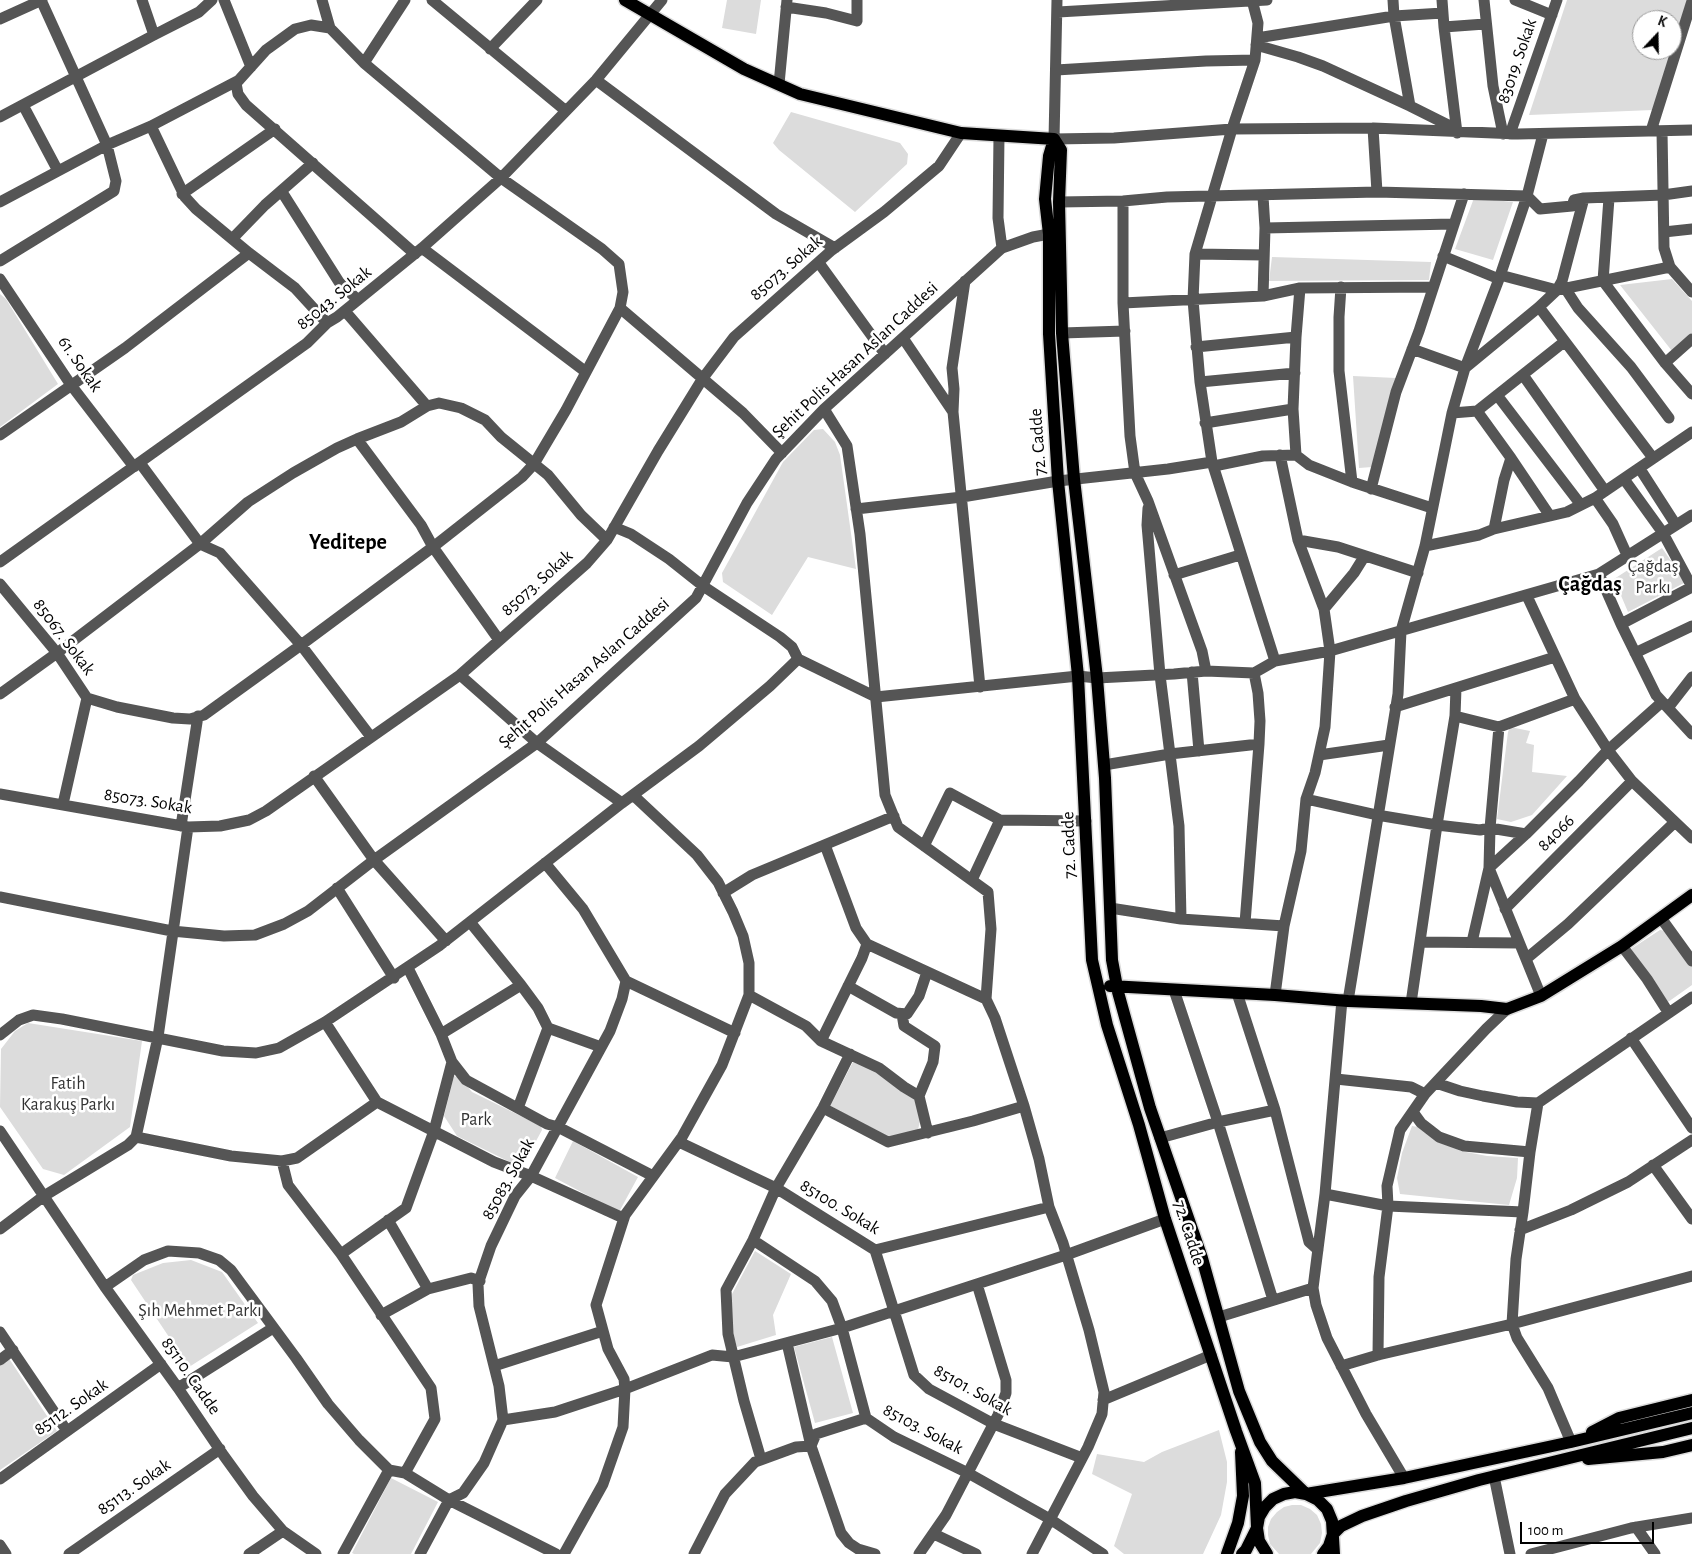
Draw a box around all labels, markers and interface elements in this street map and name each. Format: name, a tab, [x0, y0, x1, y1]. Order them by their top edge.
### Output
north arrow	[1632, 10, 1682, 60]
text: K	[1656, 14, 1668, 30]
street label: 83019. Sokak	[1492, 16, 1542, 106]
street label: 85073. Sokak	[745, 231, 827, 305]
street label: 85043. Sokak	[292, 261, 376, 335]
street label: Şehit Polis Hasan Aslan Caddesi	[767, 277, 943, 443]
street label: 61. Sokak	[53, 332, 107, 396]
street label: 72. Cadde	[1025, 408, 1051, 476]
district label: Yeditepe	[309, 529, 387, 555]
street label: 85073. Sokak	[497, 545, 577, 621]
park label: Çağdaş Parkı	[1628, 556, 1678, 598]
district label: Çağdaş	[1558, 571, 1622, 597]
street label: Şehit Polis Hasan Aslan Caddesi	[494, 593, 674, 753]
street label: 85067. Sokak	[28, 595, 100, 679]
street label: 85073. Sokak	[102, 783, 194, 819]
street label: 84066	[1533, 810, 1579, 856]
street label: 72. Cadde	[1057, 811, 1081, 879]
park label: Fatih Karakuş Parkı	[21, 1073, 115, 1116]
park label: Park	[460, 1109, 492, 1131]
street label: 85083. Sokak	[477, 1134, 539, 1224]
street label: 85100. Sokak	[796, 1175, 884, 1239]
street label: 72. Cadde	[1168, 1198, 1210, 1268]
park label: Şıh Mehmet Parkı	[138, 1300, 262, 1322]
street label: 85110. Cadde	[156, 1333, 226, 1419]
street label: 85101. Sokak	[930, 1360, 1016, 1420]
street label: 85112. Sokak	[30, 1374, 112, 1440]
street label: 85103. Sokak	[879, 1399, 967, 1459]
street label: 85113. Sokak	[93, 1454, 175, 1520]
scale bar	[1522, 1512, 1656, 1544]
text: 100 m	[1528, 1523, 1563, 1538]

